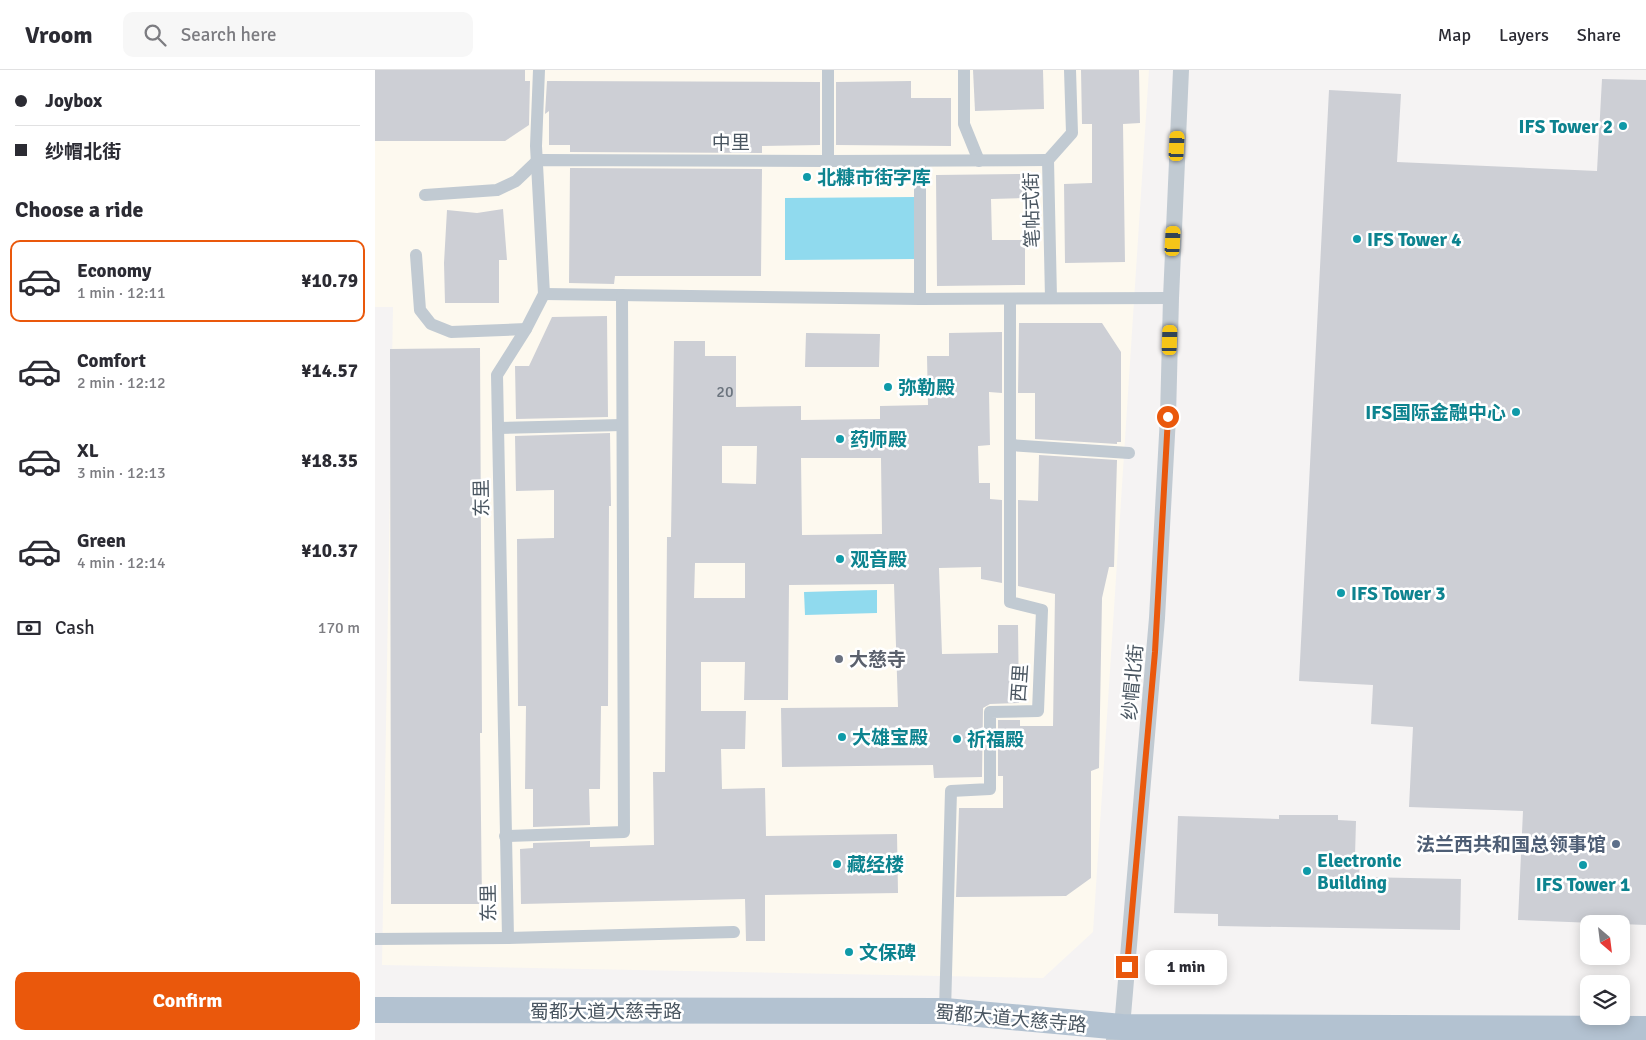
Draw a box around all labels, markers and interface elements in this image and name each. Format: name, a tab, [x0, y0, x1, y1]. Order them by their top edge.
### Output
search box	[123, 12, 473, 57]
text: Vroom	[25, 20, 93, 50]
icon: search	[141, 21, 169, 49]
text: Search here	[181, 23, 276, 47]
text: Map	[1438, 24, 1471, 46]
text: Layers	[1499, 24, 1549, 46]
text: Share	[1577, 24, 1621, 46]
text: Joybox	[45, 89, 102, 113]
place label: IFS Tower 2	[1519, 115, 1613, 139]
marker: IFS Tower 2	[1617, 120, 1629, 132]
street label: 中里	[712, 131, 750, 155]
car	[1168, 131, 1185, 161]
text: 纱帽北街	[45, 140, 121, 164]
place label: 北糠市街字库	[817, 166, 931, 190]
marker: 北糠市街字库	[801, 171, 813, 183]
street label: 笔帖式街	[1019, 172, 1045, 248]
text: Choose a ride	[15, 196, 143, 223]
car	[1164, 226, 1181, 256]
place label: IFS Tower 4	[1367, 228, 1461, 252]
marker: IFS Tower 4	[1351, 233, 1363, 245]
icon: car	[17, 259, 62, 304]
text: Economy	[77, 259, 151, 283]
text: ¥10.79	[301, 269, 358, 293]
text: 1 min · 12:11	[77, 283, 166, 303]
car	[1161, 325, 1178, 355]
icon: car	[17, 349, 62, 394]
text: Comfort	[77, 349, 146, 373]
text: ¥14.57	[301, 359, 358, 383]
text: 2 min · 12:12	[77, 373, 166, 393]
place label: 弥勒殿	[898, 376, 955, 400]
marker: 弥勒殿	[882, 381, 894, 393]
house number: 20	[716, 382, 734, 402]
place label: IFS国际金融中心	[1365, 401, 1506, 425]
route start	[1157, 406, 1179, 428]
marker: IFS国际金融中心	[1510, 406, 1522, 418]
place label: 药师殿	[850, 428, 907, 452]
marker: 药师殿	[834, 433, 846, 445]
icon: car	[17, 439, 62, 484]
text: XL	[77, 439, 99, 463]
text: ¥18.35	[301, 449, 358, 473]
text: 3 min · 12:13	[77, 463, 166, 483]
street label: 东里	[470, 479, 494, 517]
icon: car	[17, 529, 62, 574]
text: Green	[77, 529, 126, 553]
text: ¥10.37	[301, 539, 358, 563]
place label: 观音殿	[850, 548, 907, 572]
text: 4 min · 12:14	[77, 553, 166, 573]
marker: 观音殿	[834, 553, 846, 565]
place label: IFS Tower 3	[1351, 582, 1445, 606]
marker: IFS Tower 3	[1335, 587, 1347, 599]
icon: cash	[15, 614, 43, 642]
text: Cash	[55, 616, 95, 640]
text: 170 m	[318, 618, 360, 638]
street label: 纱帽北街	[1118, 643, 1148, 721]
place label: 大慈寺	[849, 648, 906, 672]
marker: 大慈寺	[833, 653, 845, 665]
street label: 西里	[1007, 663, 1033, 703]
place label: 大雄宝殿	[852, 726, 928, 750]
place label: 祈福殿	[967, 728, 1024, 752]
marker: 大雄宝殿	[836, 731, 848, 743]
marker: 祈福殿	[951, 733, 963, 745]
place label: 法兰西共和国总领事馆	[1416, 833, 1606, 857]
marker: 法兰西共和国总领事馆	[1610, 838, 1622, 850]
place label: Electronic Building	[1317, 849, 1401, 895]
place label: 藏经楼	[847, 853, 904, 877]
marker: 藏经楼	[831, 858, 843, 870]
marker: IFS Tower 1	[1577, 859, 1589, 871]
marker: Electronic Building	[1301, 865, 1313, 877]
place label: IFS Tower 1	[1536, 873, 1630, 897]
street label: 东里	[477, 884, 501, 922]
north arrow	[1580, 915, 1630, 965]
map controls	[1580, 915, 1630, 1025]
place label: 文保碑	[859, 941, 916, 965]
marker: 文保碑	[843, 946, 855, 958]
callout: 1 min	[1145, 950, 1227, 984]
route end	[1116, 956, 1138, 978]
text: 1 min	[1167, 957, 1205, 977]
button: Confirm	[15, 972, 360, 1030]
button: layers	[1580, 975, 1630, 1025]
street label: 蜀都大道大慈寺路	[530, 1000, 682, 1024]
street label: 蜀都大道大慈寺路	[934, 1000, 1088, 1038]

